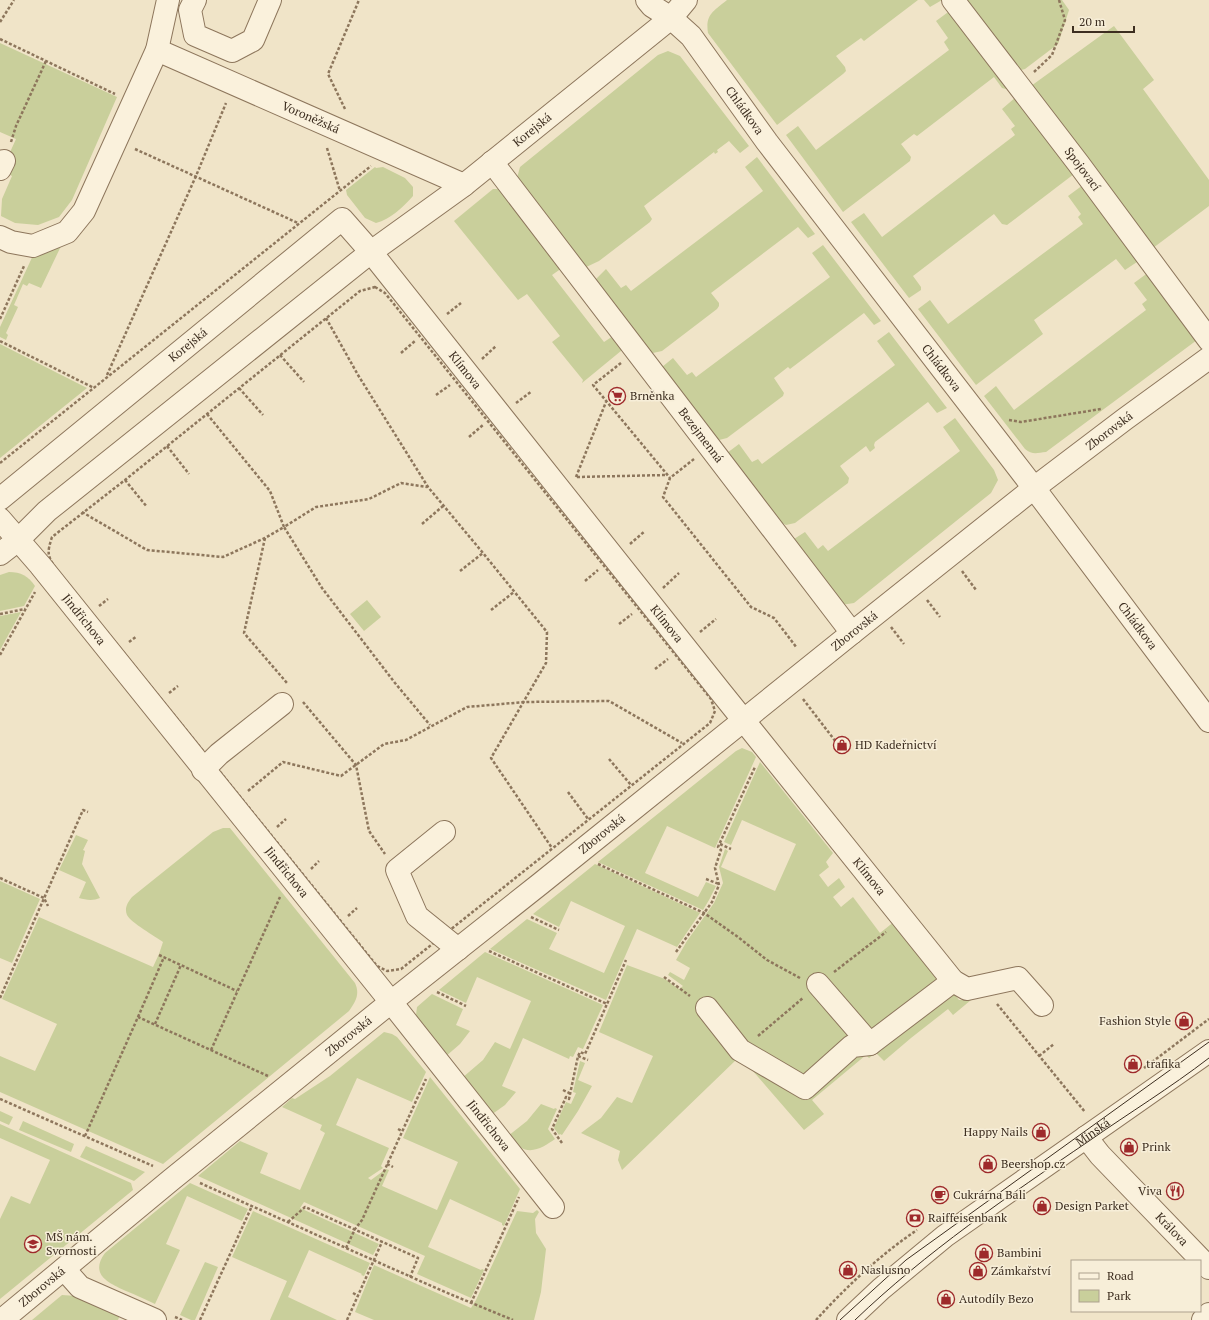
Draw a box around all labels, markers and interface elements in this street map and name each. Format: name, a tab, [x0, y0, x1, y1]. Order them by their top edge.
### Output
scale bar	[1073, 8, 1134, 34]
text: 20 m	[1079, 14, 1106, 29]
street label: Chládkova	[723, 83, 767, 137]
street label: Voroněžská	[280, 98, 342, 136]
street label: Korejská	[510, 109, 554, 150]
street label: Spojovací	[1062, 144, 1104, 194]
street label: Korejská	[165, 324, 210, 365]
street label: Chládkova	[919, 341, 965, 394]
street label: Klímova	[446, 348, 485, 392]
supermarket icon: Brněnka	[607, 386, 627, 406]
place label: Brněnka	[630, 388, 675, 403]
street label: Bezejmenná	[676, 405, 727, 465]
street label: Zborovská	[1082, 408, 1135, 453]
street label: Jindřichova	[59, 591, 109, 648]
street label: Chládkova	[1115, 599, 1161, 652]
street label: Klímova	[647, 602, 687, 645]
street label: Zborovská	[828, 608, 880, 654]
shop icon: HD Kadeřnictví	[832, 735, 852, 755]
place label: HD Kadeřnictví	[855, 737, 937, 752]
street label: Zborovská	[575, 811, 628, 857]
street label: Jindřichova	[262, 843, 312, 900]
street label: Klímova	[850, 855, 889, 898]
shop icon: Fashion Style	[1174, 1011, 1194, 1031]
street label: Zborovská	[322, 1013, 374, 1059]
place label: Fashion Style	[1099, 1013, 1171, 1028]
shop icon: trafika	[1123, 1054, 1143, 1074]
place label: trafika	[1146, 1056, 1181, 1071]
street label: Jindřichova	[464, 1097, 514, 1154]
street label: Minská	[1073, 1115, 1113, 1149]
shop icon: Happy Nails	[1031, 1122, 1051, 1142]
place label: Happy Nails	[964, 1124, 1028, 1139]
shop icon: Prink	[1119, 1137, 1139, 1157]
place label: Prink	[1142, 1139, 1171, 1154]
shop icon: Beershop.cz	[978, 1154, 998, 1174]
place label: Beershop.cz	[1001, 1156, 1065, 1171]
restaurant icon: Viva	[1165, 1181, 1185, 1201]
place label: Viva	[1138, 1183, 1162, 1198]
cafe icon: Cukrárna Bali	[930, 1185, 950, 1205]
place label: Cukrárna Bali	[953, 1187, 1026, 1202]
shop icon: Design Parket	[1032, 1196, 1052, 1216]
place label: Design Parket	[1055, 1198, 1130, 1213]
bank icon: Raiffeisenbank	[905, 1208, 925, 1228]
street label: Králova	[1152, 1209, 1192, 1249]
place label: Raiffeisenbank	[928, 1210, 1008, 1225]
place label: MŠ nám. Svornosti	[46, 1229, 97, 1258]
school or university icon: MŠ nám. Svornosti	[23, 1234, 43, 1254]
shop icon: Bambini	[974, 1243, 994, 1263]
place label: Bambini	[997, 1245, 1042, 1260]
shop icon: Naslusno	[838, 1260, 858, 1280]
legend	[1071, 1260, 1201, 1312]
shop icon: Zámkařství	[968, 1261, 988, 1281]
place label: Naslusno	[861, 1262, 911, 1277]
street label: Zborovská	[16, 1263, 68, 1310]
place label: Zámkařství	[991, 1263, 1051, 1278]
text: Road	[1107, 1268, 1134, 1283]
text: Park	[1107, 1288, 1132, 1303]
shop icon: Autodíly Bezo	[936, 1289, 956, 1309]
place label: Autodíly Bezo	[959, 1291, 1034, 1306]

